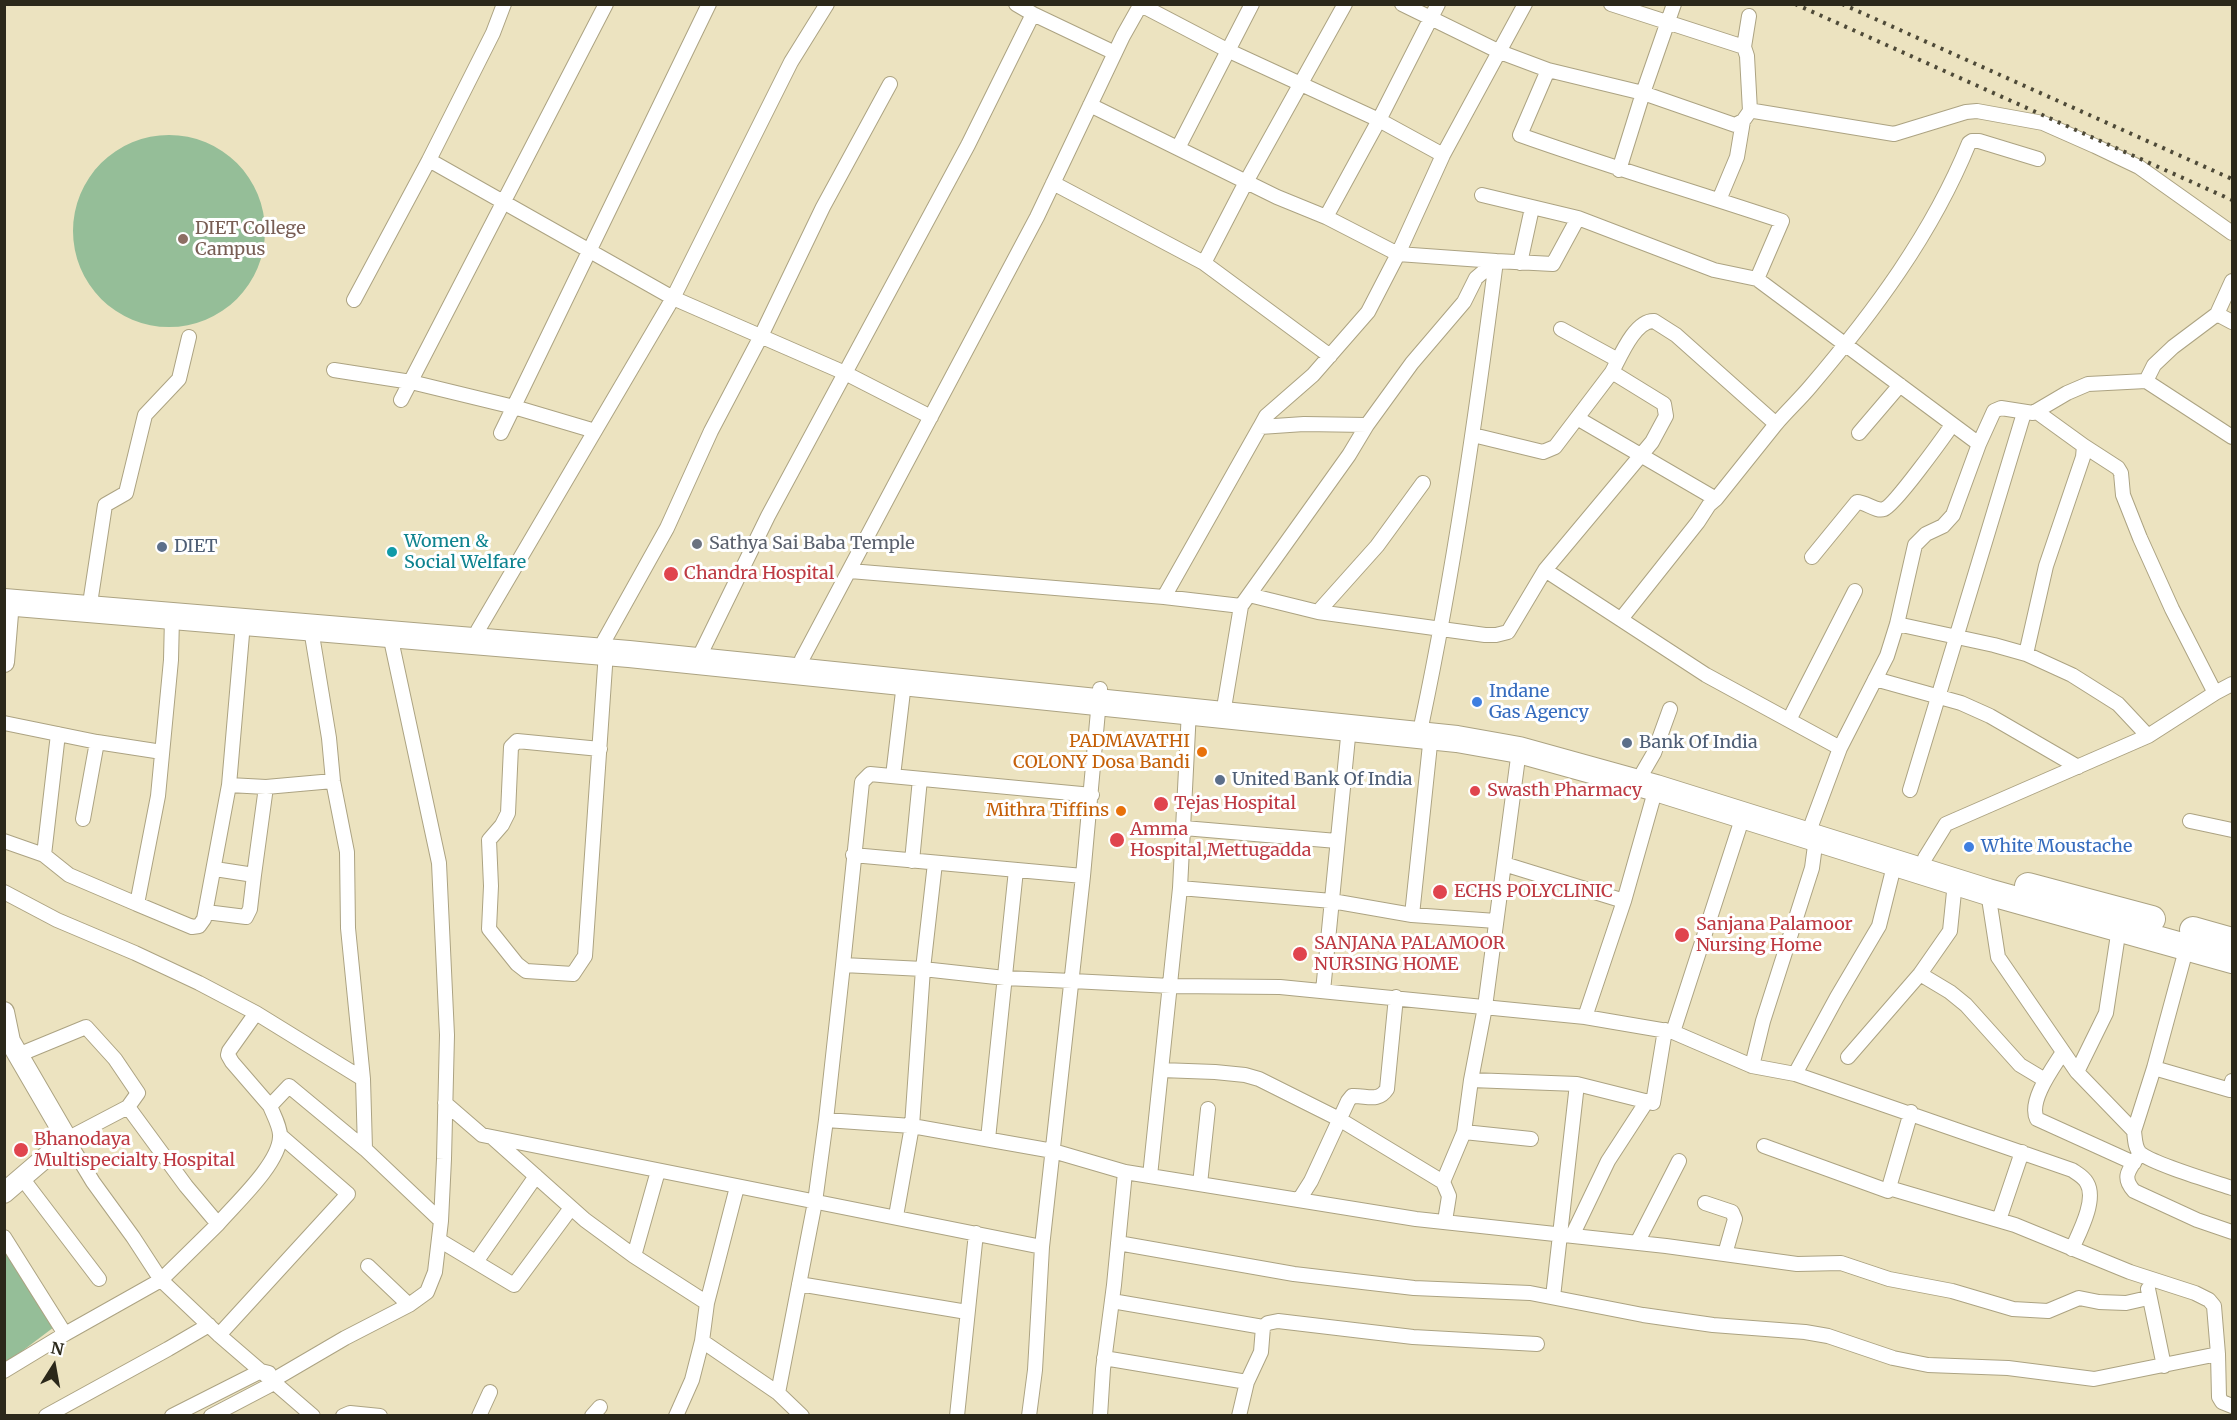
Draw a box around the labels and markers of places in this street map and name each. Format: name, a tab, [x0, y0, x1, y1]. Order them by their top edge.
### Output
place label: DIET College Campus	[195, 218, 306, 260]
marker: DIET College Campus	[176, 232, 190, 246]
place label: Women & Social Welfare	[404, 531, 526, 574]
place label: Sathya Sai Baba Temple	[709, 533, 915, 555]
place label: DIET	[174, 536, 218, 558]
marker: Sathya Sai Baba Temple	[690, 537, 704, 551]
marker: DIET	[155, 540, 169, 554]
marker: Women & Social Welfare	[385, 545, 399, 559]
place label: Chandra Hospital	[684, 563, 834, 585]
marker: Chandra Hospital	[662, 565, 680, 583]
place label: Indane Gas Agency	[1489, 681, 1589, 724]
marker: Indane Gas Agency	[1470, 695, 1484, 709]
place label: PADMAVATHI COLONY Dosa Bandi	[1013, 731, 1190, 774]
place label: Bank Of India	[1639, 732, 1758, 754]
marker: Bank Of India	[1620, 736, 1634, 750]
marker: PADMAVATHI COLONY Dosa Bandi	[1195, 745, 1209, 759]
place label: United Bank Of India	[1232, 769, 1412, 791]
marker: United Bank Of India	[1213, 773, 1227, 787]
place label: Swasth Pharmacy	[1487, 780, 1642, 802]
marker: Swasth Pharmacy	[1468, 784, 1482, 798]
place label: Tejas Hospital	[1174, 793, 1296, 815]
marker: Tejas Hospital	[1152, 795, 1170, 813]
place label: Mithra Tiffins	[986, 800, 1109, 822]
marker: Mithra Tiffins	[1114, 804, 1128, 818]
place label: Amma Hospital,Mettugadda	[1130, 819, 1312, 862]
marker: Amma Hospital,Mettugadda	[1108, 831, 1126, 849]
place label: White Moustache	[1981, 836, 2132, 858]
marker: White Moustache	[1962, 840, 1976, 854]
place label: ECHS POLYCLINIC	[1454, 881, 1613, 903]
marker: ECHS POLYCLINIC	[1431, 883, 1449, 901]
place label: Sanjana Palamoor Nursing Home	[1696, 914, 1853, 956]
marker: Sanjana Palamoor Nursing Home	[1673, 926, 1691, 944]
place label: SANJANA PALAMOOR NURSING HOME	[1314, 933, 1505, 976]
marker: SANJANA PALAMOOR NURSING HOME	[1291, 945, 1309, 963]
place label: Bhanodaya Multispecialty Hospital	[34, 1129, 235, 1172]
marker: Bhanodaya Multispecialty Hospital	[12, 1141, 30, 1159]

